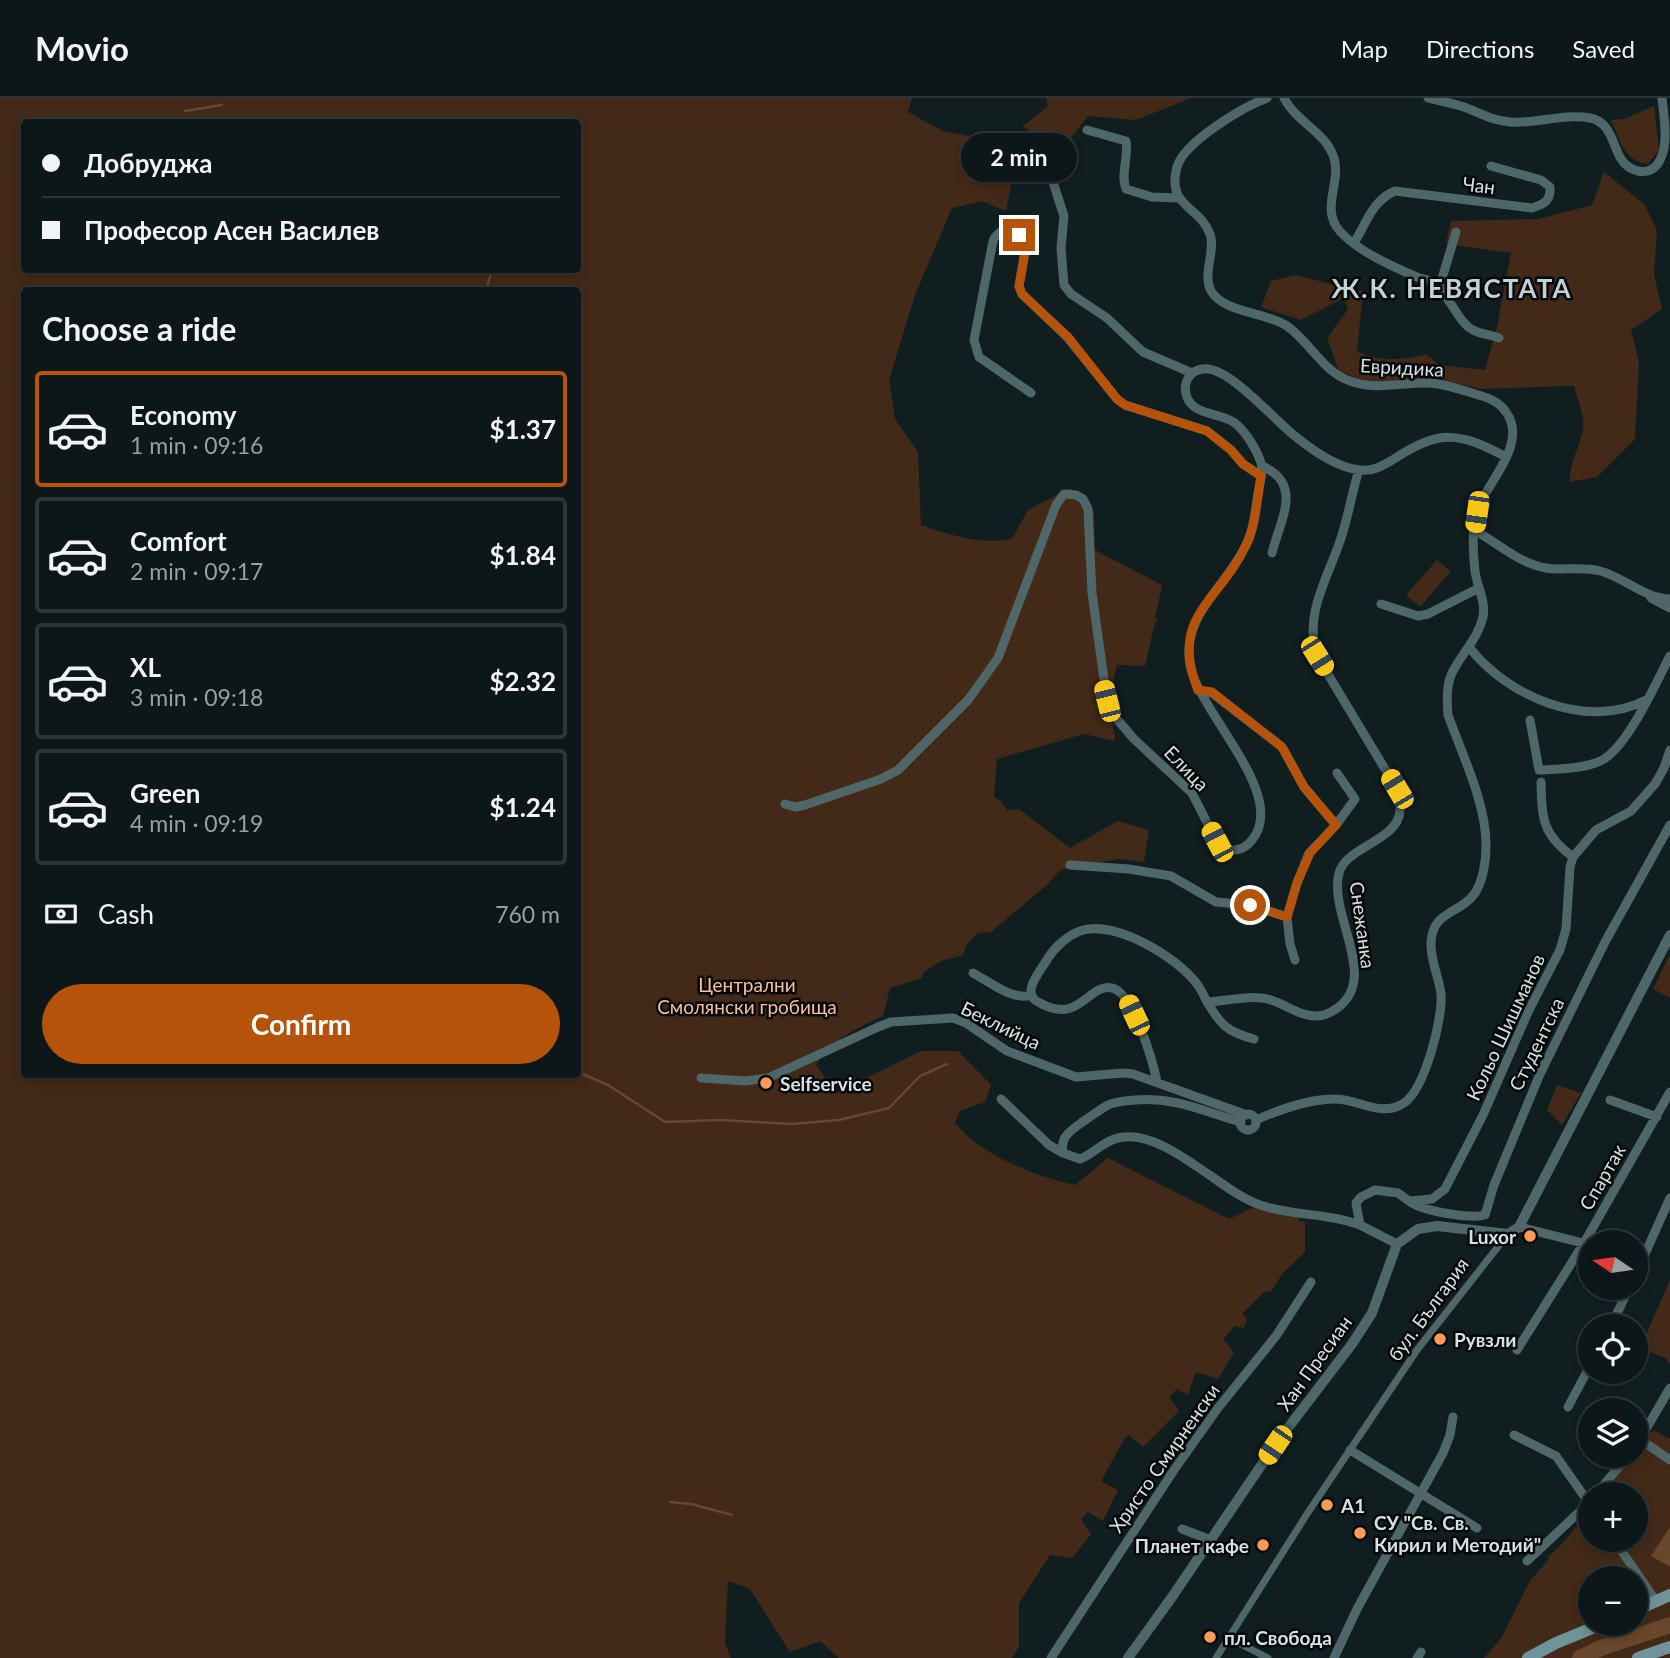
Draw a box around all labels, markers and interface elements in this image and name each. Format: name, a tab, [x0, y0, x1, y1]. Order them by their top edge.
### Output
text: Movio	[35, 28, 129, 68]
text: Map	[1341, 34, 1388, 63]
text: Directions	[1426, 34, 1534, 63]
text: Saved	[1572, 34, 1635, 63]
callout: 2 min	[961, 134, 1077, 183]
text: 2 min	[990, 143, 1048, 171]
text: Добруджа	[84, 147, 212, 179]
street label: Чан	[1462, 172, 1496, 198]
text: Професор Асен Василев	[84, 214, 379, 246]
route end	[1003, 219, 1035, 251]
district label: Ж.К. НЕВЯСТАТА	[1331, 272, 1573, 304]
text: Choose a ride	[42, 309, 236, 348]
street label: Евридика	[1360, 353, 1444, 381]
icon: car	[46, 398, 109, 461]
text: Economy	[130, 399, 236, 431]
text: $1.37	[490, 413, 556, 445]
text: 1 min · 09:16	[130, 431, 263, 459]
car	[1464, 490, 1491, 534]
icon: car	[46, 524, 109, 587]
text: Comfort	[130, 525, 227, 557]
text: $1.84	[490, 539, 556, 571]
text: 2 min · 09:17	[130, 557, 263, 585]
car	[1297, 633, 1338, 679]
icon: car	[46, 650, 109, 713]
text: XL	[130, 651, 161, 683]
text: $2.32	[490, 665, 556, 697]
car	[1092, 678, 1123, 724]
text: 3 min · 09:18	[130, 683, 263, 711]
street label: Елица	[1160, 741, 1214, 795]
car	[1378, 766, 1417, 812]
icon: car	[46, 776, 109, 839]
text: Green	[130, 777, 200, 809]
text: $1.24	[490, 791, 556, 823]
text: 4 min · 09:19	[130, 809, 263, 837]
car	[1198, 819, 1237, 865]
street label: Снежанка	[1346, 880, 1380, 970]
route start	[1234, 889, 1266, 921]
icon: cash	[42, 895, 80, 933]
text: Cash	[98, 898, 154, 930]
text: 760 m	[495, 900, 560, 928]
street label: Кольо Шишманов	[1461, 950, 1549, 1104]
park label: Централни Смолянски гробища	[657, 973, 837, 1018]
button: Confirm	[42, 984, 560, 1064]
car	[1116, 992, 1153, 1038]
street label: Студентска	[1504, 994, 1568, 1094]
street label: Беклийца	[958, 996, 1044, 1054]
place label: Selfservice	[780, 1072, 872, 1095]
marker: Selfservice	[758, 1075, 774, 1091]
street label: Спартак	[1574, 1140, 1630, 1214]
place label: Luxor	[1468, 1225, 1517, 1248]
marker: Luxor	[1522, 1228, 1538, 1244]
north arrow	[1578, 1230, 1648, 1300]
map controls	[1578, 1230, 1648, 1636]
street label: бул. България	[1383, 1253, 1473, 1365]
street label: Хан Пресиан	[1272, 1311, 1356, 1415]
button: locate	[1578, 1314, 1648, 1384]
place label: Рувзли	[1454, 1328, 1516, 1351]
marker: Рувзли	[1432, 1331, 1448, 1347]
street label: Христо Смирненски	[1104, 1379, 1224, 1537]
button: layers	[1578, 1398, 1648, 1468]
car	[1255, 1422, 1296, 1468]
button: +	[1578, 1482, 1648, 1552]
place label: A1	[1340, 1494, 1365, 1517]
marker: A1	[1319, 1497, 1335, 1513]
place label: СУ "Св. Св. Кирил и Методий"	[1374, 1511, 1541, 1556]
marker: СУ "Св. Св. Кирил и Методий"	[1352, 1525, 1368, 1541]
place label: Планет кафе	[1135, 1534, 1249, 1557]
marker: Планет кафе	[1255, 1537, 1271, 1553]
button: −	[1578, 1566, 1648, 1636]
place label: пл. Свобода	[1224, 1626, 1332, 1649]
marker: пл. Свобода	[1202, 1629, 1218, 1645]

